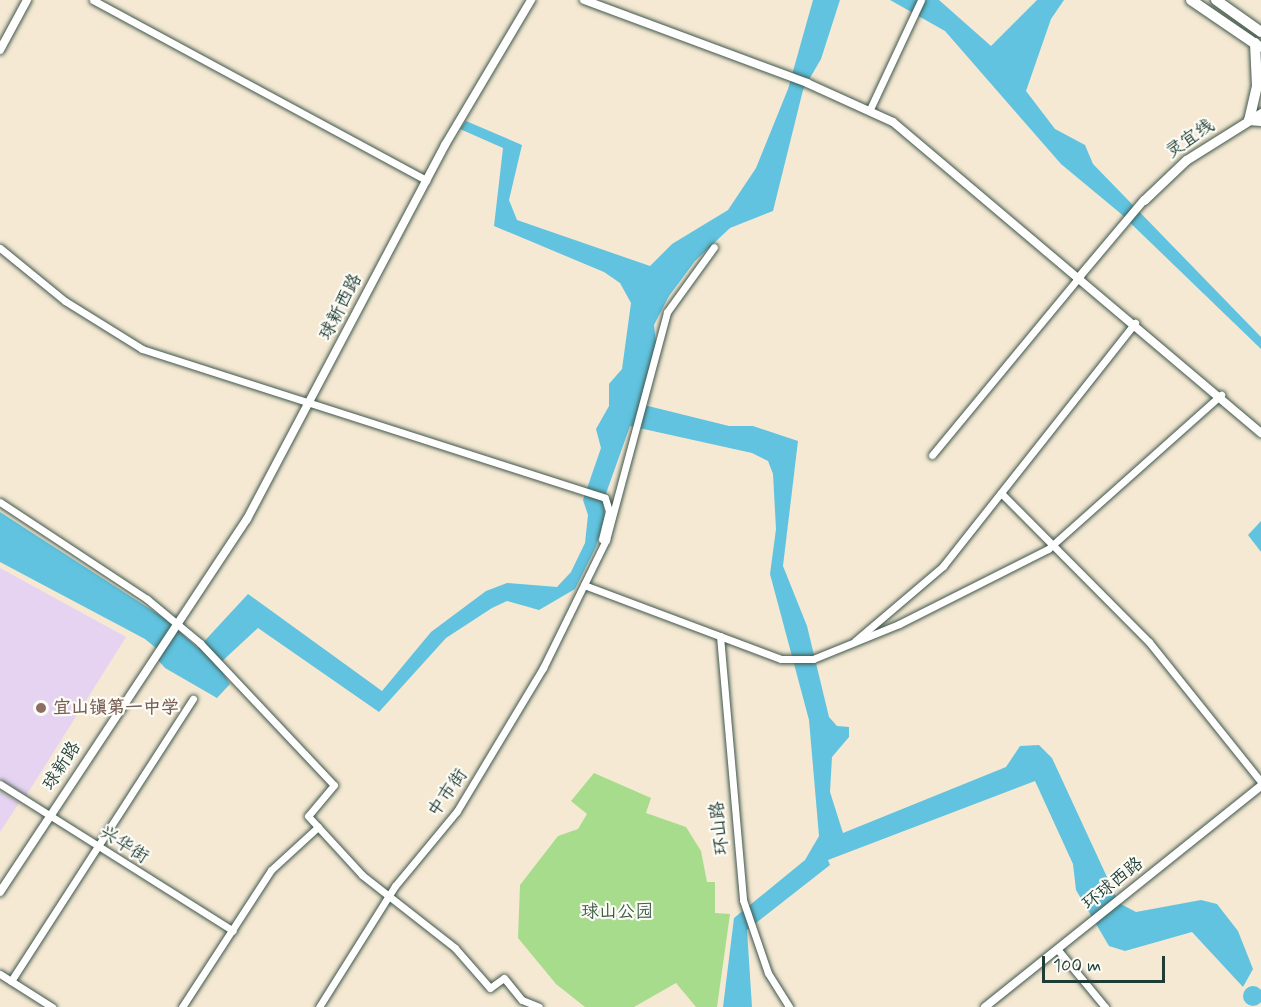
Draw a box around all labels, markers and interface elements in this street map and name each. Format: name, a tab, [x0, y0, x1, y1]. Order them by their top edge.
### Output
street label: 灵宜线	[1162, 115, 1218, 163]
street label: 球新西路	[315, 270, 367, 344]
place label: 宜山镇第一中学	[53, 697, 179, 719]
marker: 宜山镇第一中学	[34, 701, 48, 715]
street label: 球新路	[38, 737, 86, 795]
street label: 中市街	[424, 765, 472, 821]
street label: 环山路	[706, 800, 734, 856]
street label: 兴华街	[95, 822, 153, 868]
street label: 环球西路	[1078, 853, 1148, 915]
park label: 球山公园	[581, 901, 653, 923]
scale bar	[1045, 944, 1168, 982]
text: 100 m	[1053, 954, 1101, 978]

